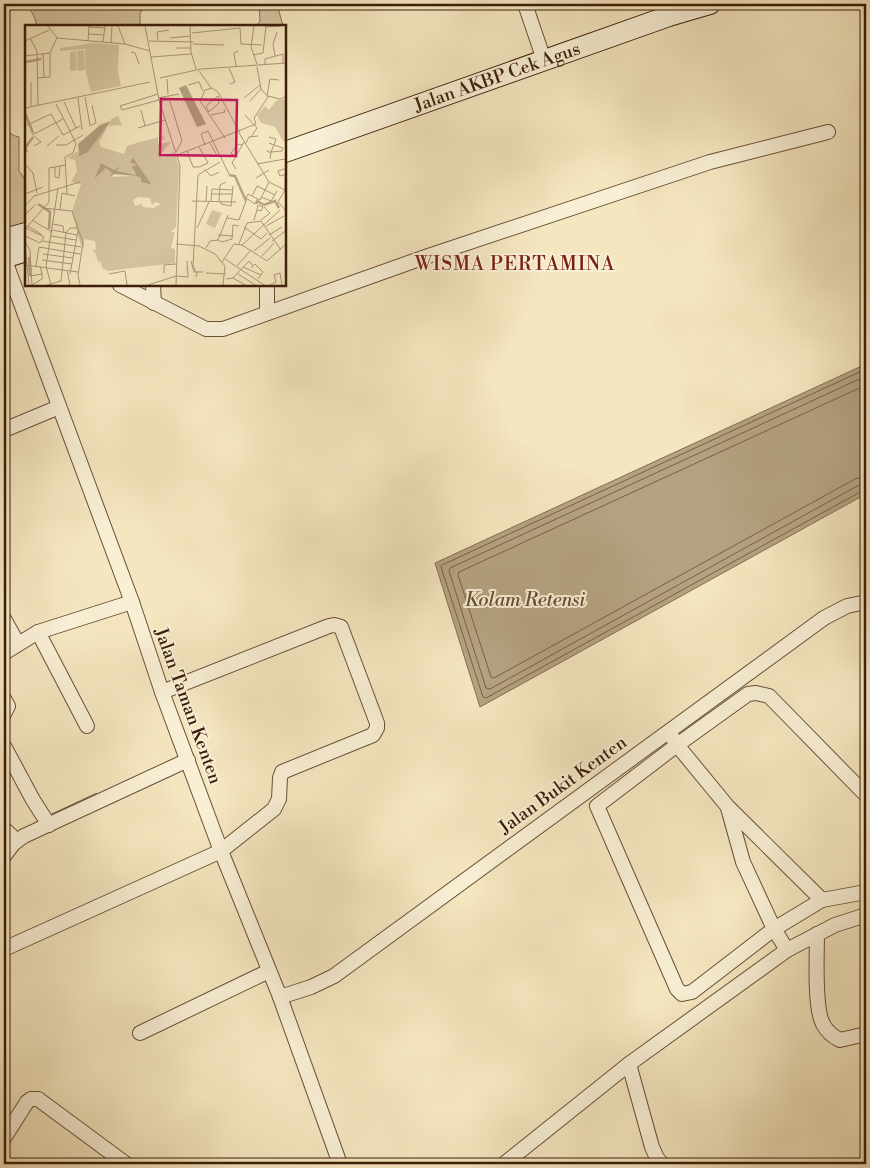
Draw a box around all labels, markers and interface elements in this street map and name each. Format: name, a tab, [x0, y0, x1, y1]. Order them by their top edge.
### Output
inset map	[25, 25, 286, 286]
street label: Jalan AKBP Cek Agus	[410, 37, 583, 117]
district label: WISMA PERTAMINA	[414, 252, 615, 276]
water label: Kolam Retensi	[465, 588, 585, 612]
street label: Jalan Taman Kenten	[149, 624, 227, 788]
street label: Jalan Bukit Kenten	[494, 731, 632, 840]

